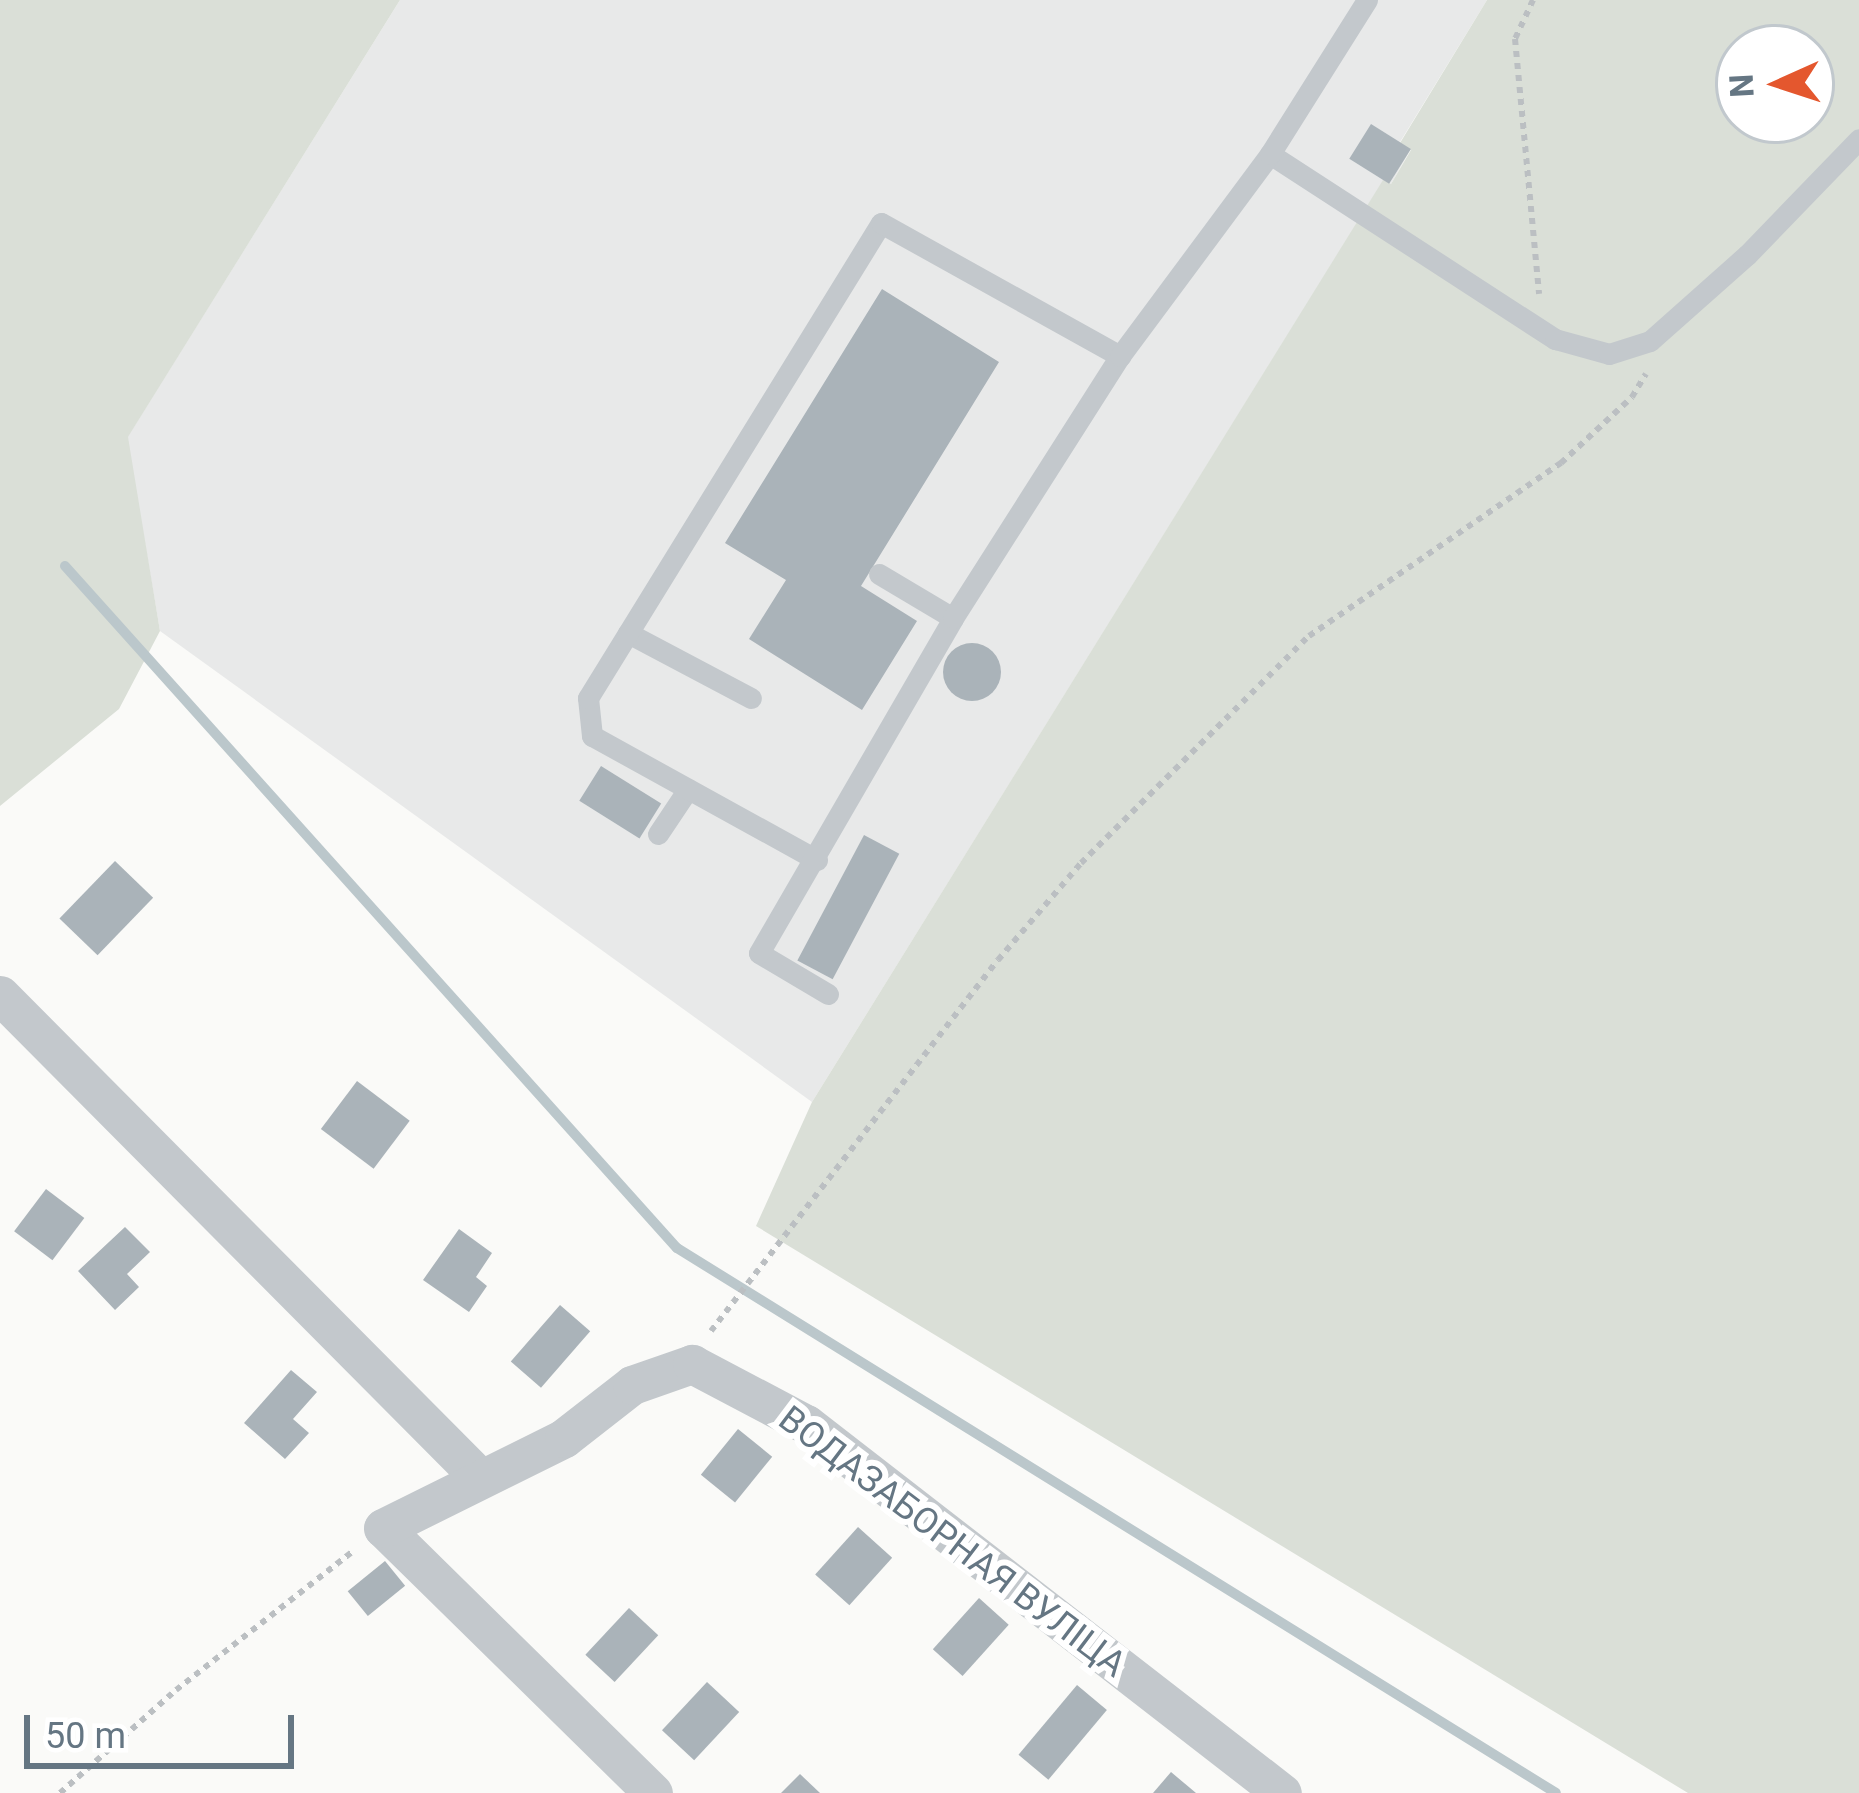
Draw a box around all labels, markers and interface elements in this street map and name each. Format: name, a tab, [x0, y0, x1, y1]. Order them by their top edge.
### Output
north arrow	[1715, 24, 1835, 144]
text: N	[1721, 73, 1762, 98]
street label: ВОДАЗАБОРНАЯ ВУЛІЦА	[770, 1397, 1134, 1687]
scale bar	[30, 1691, 300, 1765]
text: 50 m	[45, 1715, 126, 1757]

